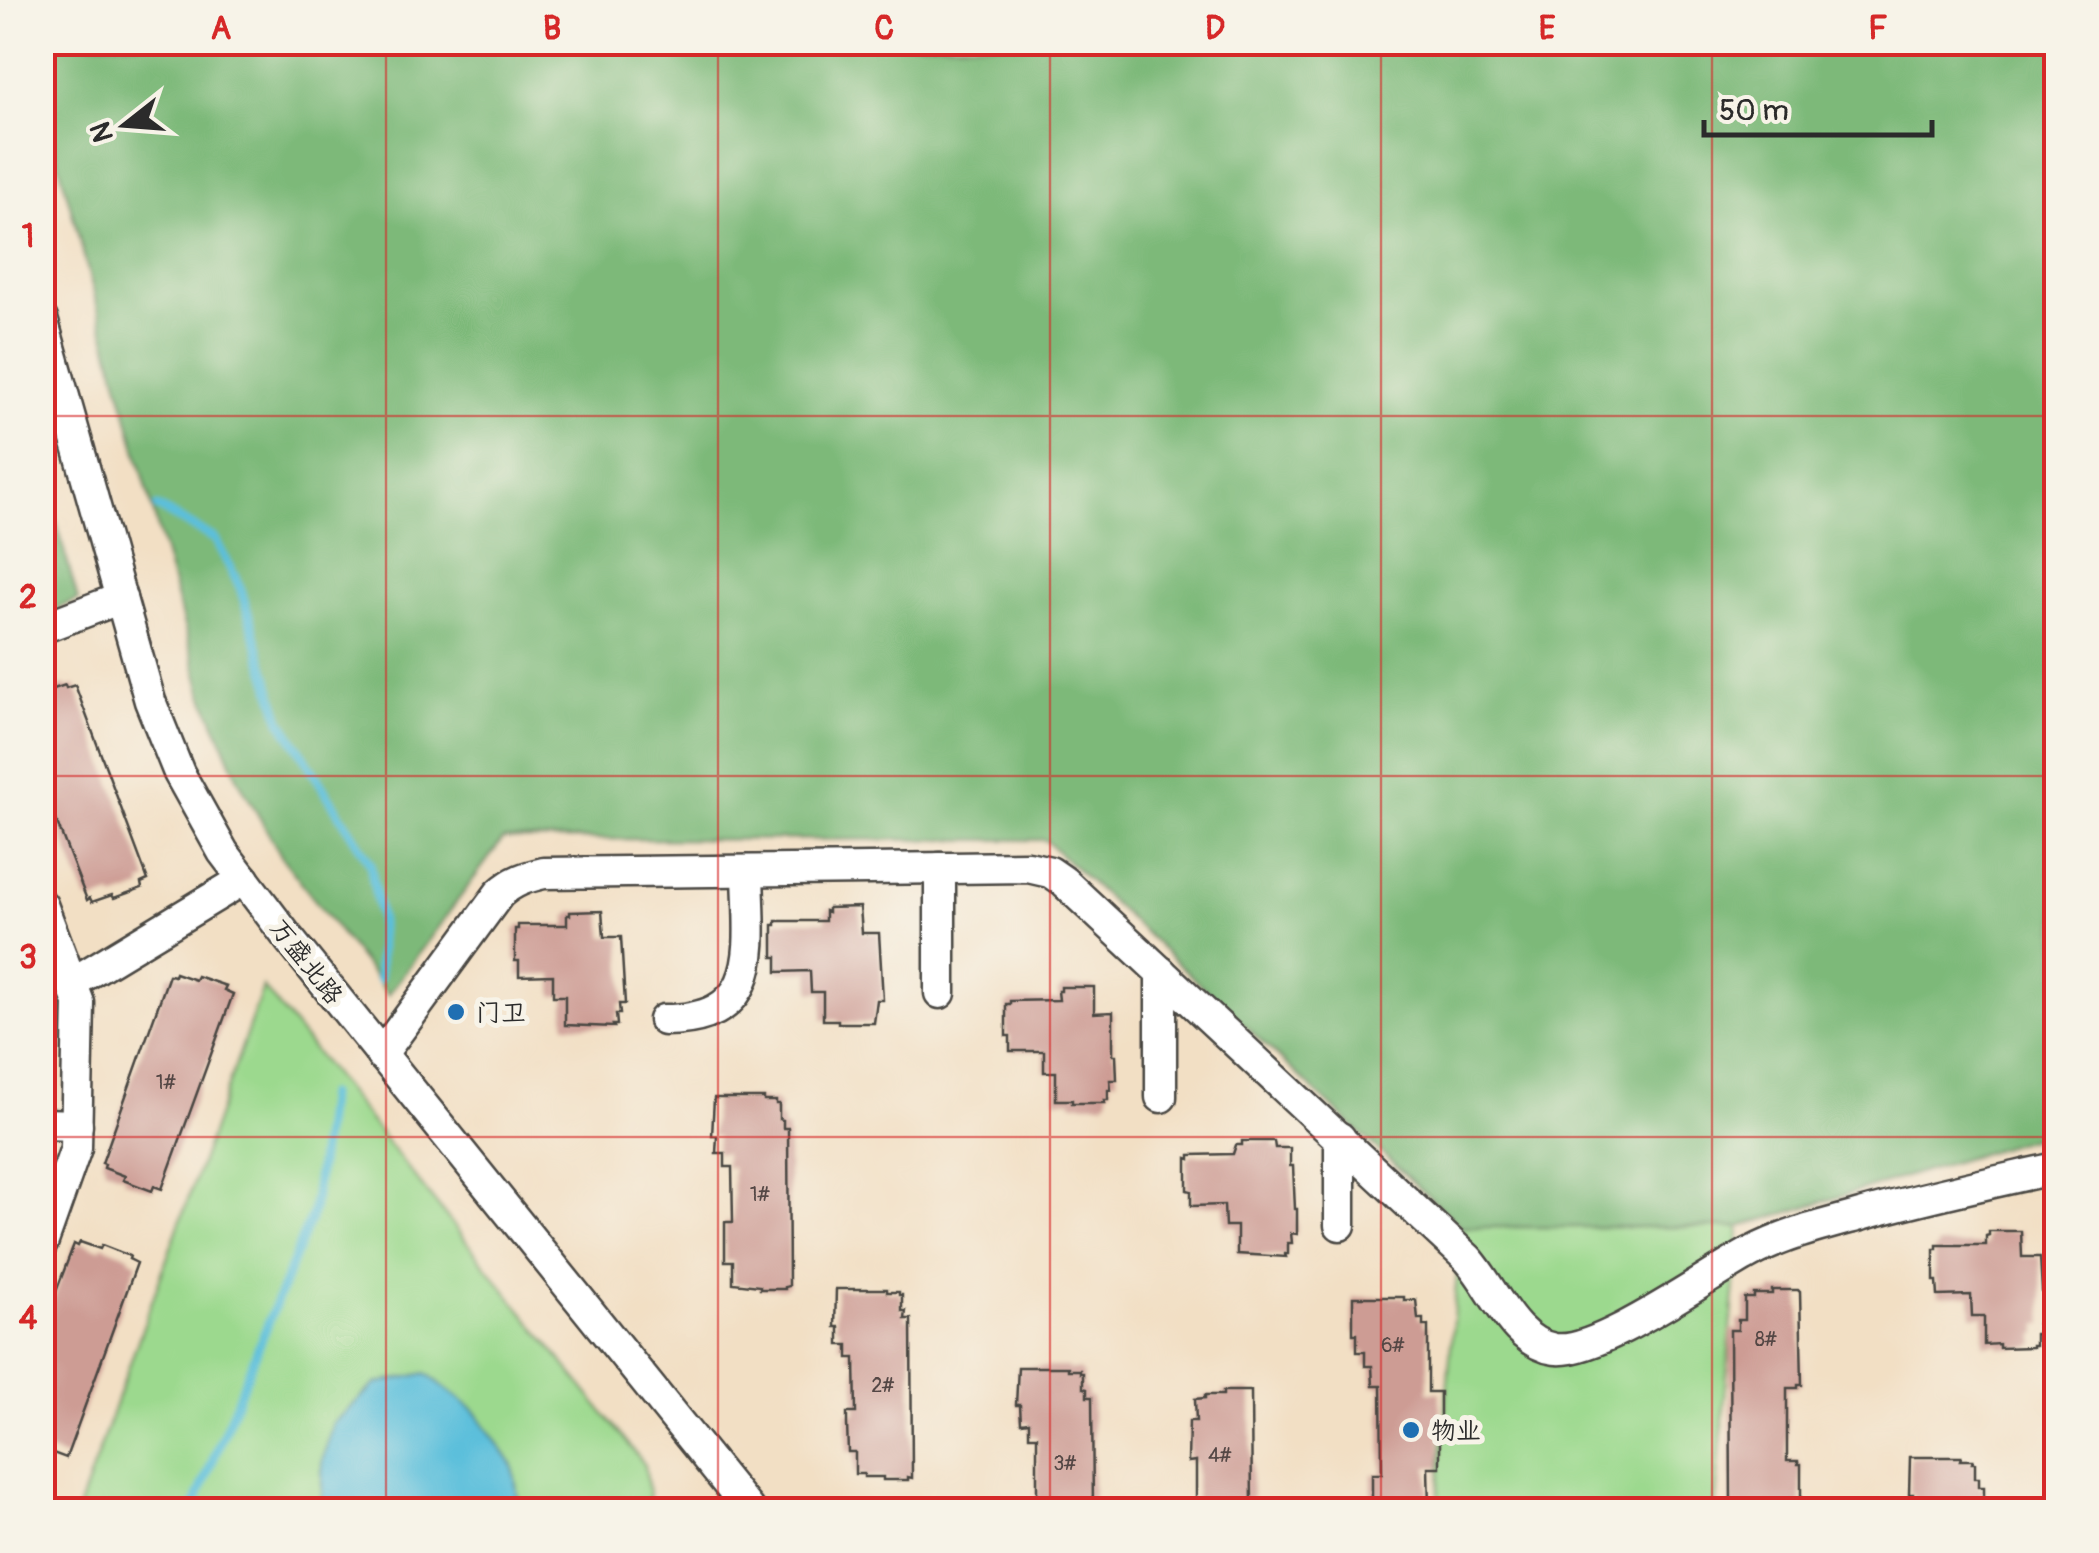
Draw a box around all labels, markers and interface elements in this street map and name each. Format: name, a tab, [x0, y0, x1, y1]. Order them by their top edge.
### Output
text: A	[211, 9, 232, 49]
text: B	[543, 9, 561, 49]
text: C	[874, 9, 894, 49]
text: D	[1205, 9, 1225, 49]
text: E	[1539, 9, 1556, 49]
text: F	[1868, 9, 1888, 49]
north arrow	[75, 75, 175, 175]
scale bar	[1704, 75, 1932, 137]
text: 50 m	[1719, 92, 1789, 129]
text: N	[83, 118, 122, 146]
text: 1	[22, 217, 34, 257]
text: 2	[19, 578, 37, 618]
street label: 万盛北路	[263, 913, 349, 1011]
text: 3	[19, 938, 37, 978]
place label: 门卫	[476, 998, 526, 1029]
marker: 门卫	[445, 1001, 467, 1023]
house number: 1#	[156, 1070, 176, 1095]
house number: 1#	[750, 1182, 770, 1207]
text: 4	[19, 1299, 38, 1339]
house number: 8#	[1755, 1327, 1777, 1352]
house number: 6#	[1381, 1333, 1405, 1358]
house number: 2#	[871, 1373, 895, 1398]
place label: 物业	[1431, 1416, 1481, 1447]
marker: 物业	[1400, 1419, 1422, 1441]
house number: 4#	[1208, 1443, 1232, 1468]
house number: 3#	[1053, 1451, 1077, 1476]

